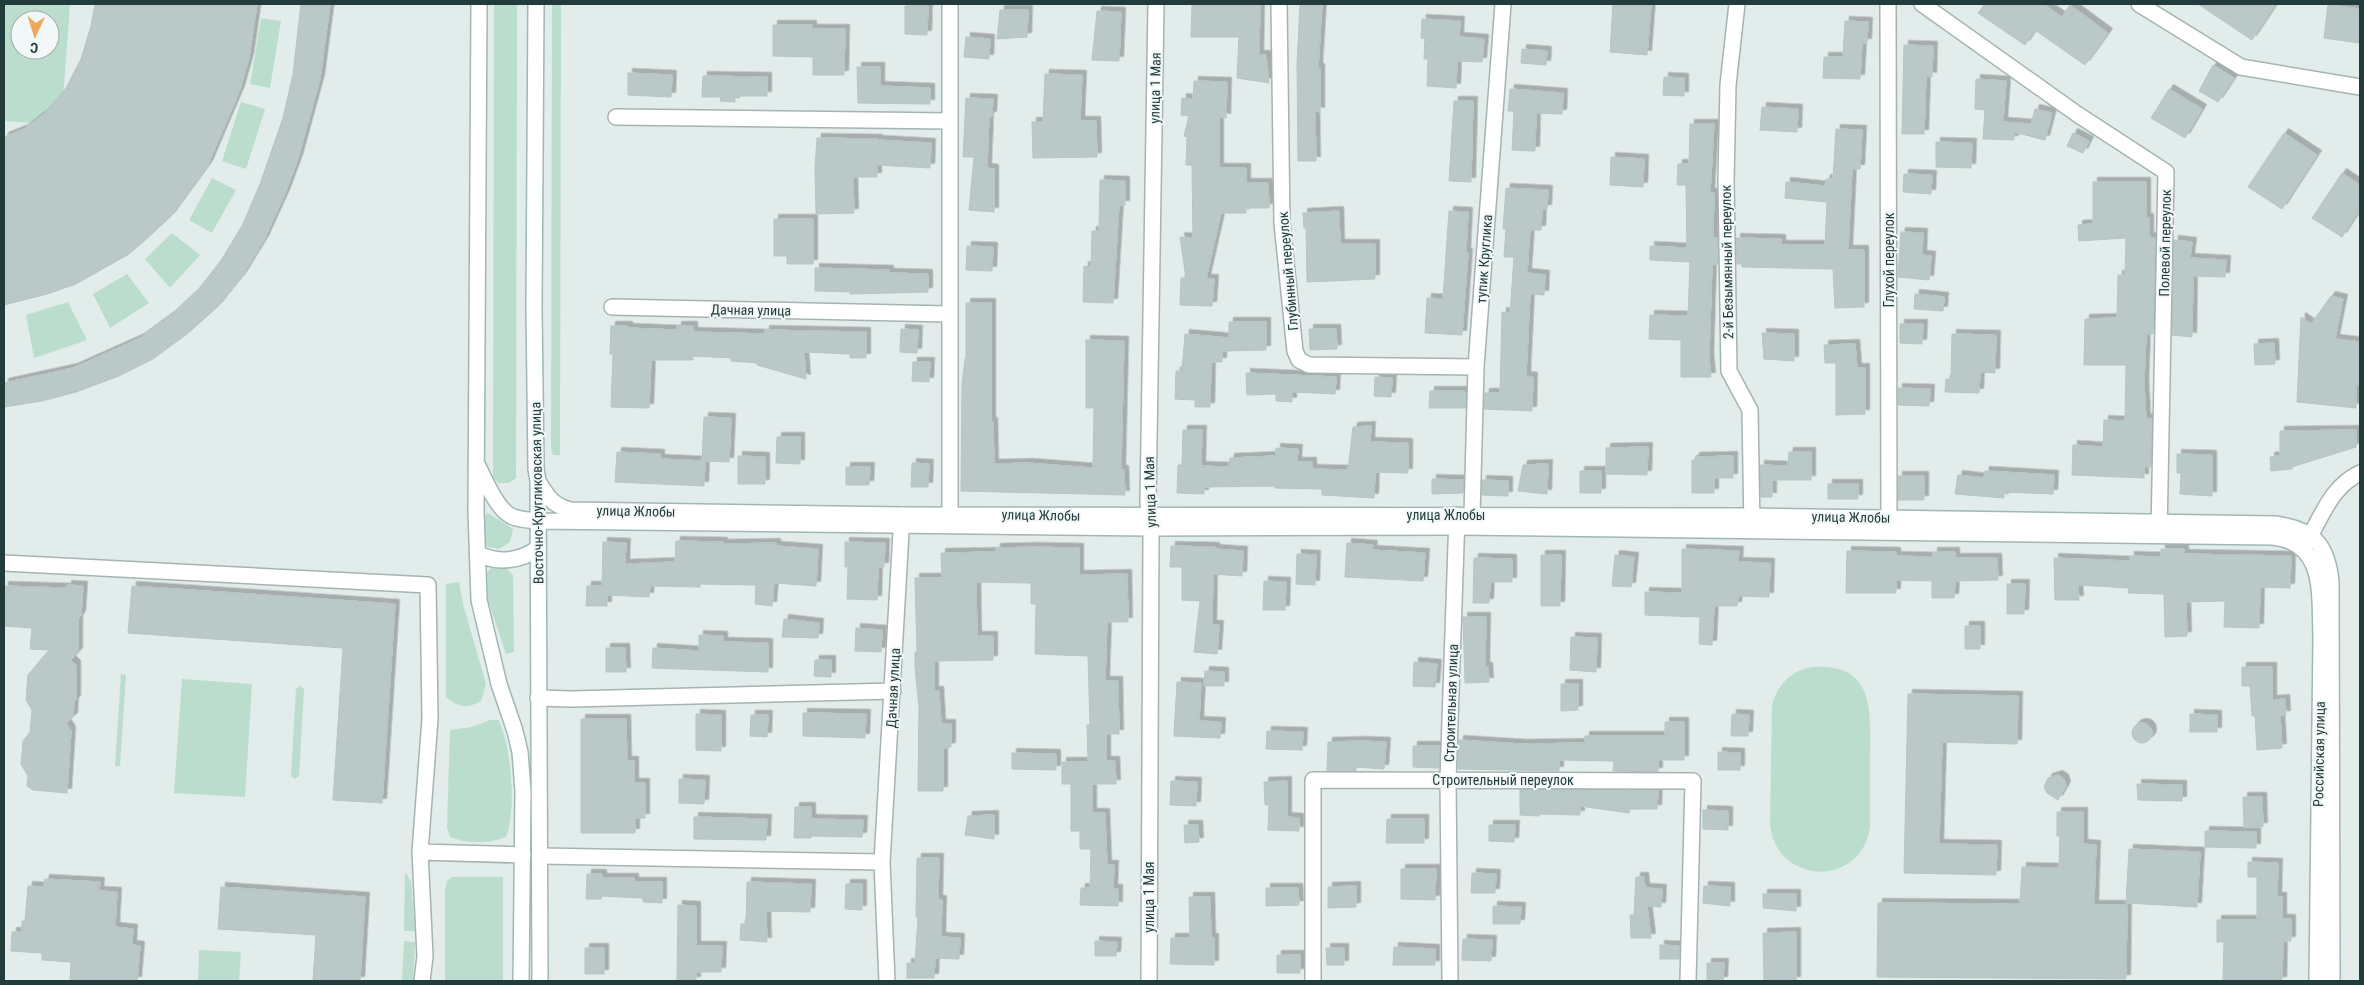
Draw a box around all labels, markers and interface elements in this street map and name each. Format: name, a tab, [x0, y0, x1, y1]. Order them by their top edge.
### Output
north arrow	[10, 10, 60, 60]
text: С	[30, 40, 39, 56]
street label: улица 1 Мая	[1146, 52, 1164, 124]
street label: 2-й Безымянный переулок	[1718, 185, 1736, 339]
street label: Полевой переулок	[2156, 189, 2174, 297]
street label: Глубинный переулок	[1275, 210, 1301, 331]
street label: Глухой переулок	[1881, 212, 1897, 308]
street label: тупик Круглика	[1473, 214, 1495, 304]
street label: Дачная улица	[711, 301, 791, 319]
street label: Восточно-Кругликовская улица	[527, 402, 547, 584]
street label: улица 1 Мая	[1141, 456, 1159, 528]
street label: улица Жлобы	[596, 502, 676, 520]
street label: улица Жлобы	[1001, 506, 1081, 524]
street label: улица Жлобы	[1407, 507, 1485, 523]
street label: улица Жлобы	[1811, 508, 1891, 526]
street label: Строительная улица	[1441, 644, 1461, 762]
street label: Дачная улица	[883, 647, 903, 729]
street label: Российская улица	[2310, 701, 2328, 807]
street label: Строительный переулок	[1432, 772, 1574, 788]
street label: улица 1 Мая	[1141, 861, 1157, 933]

